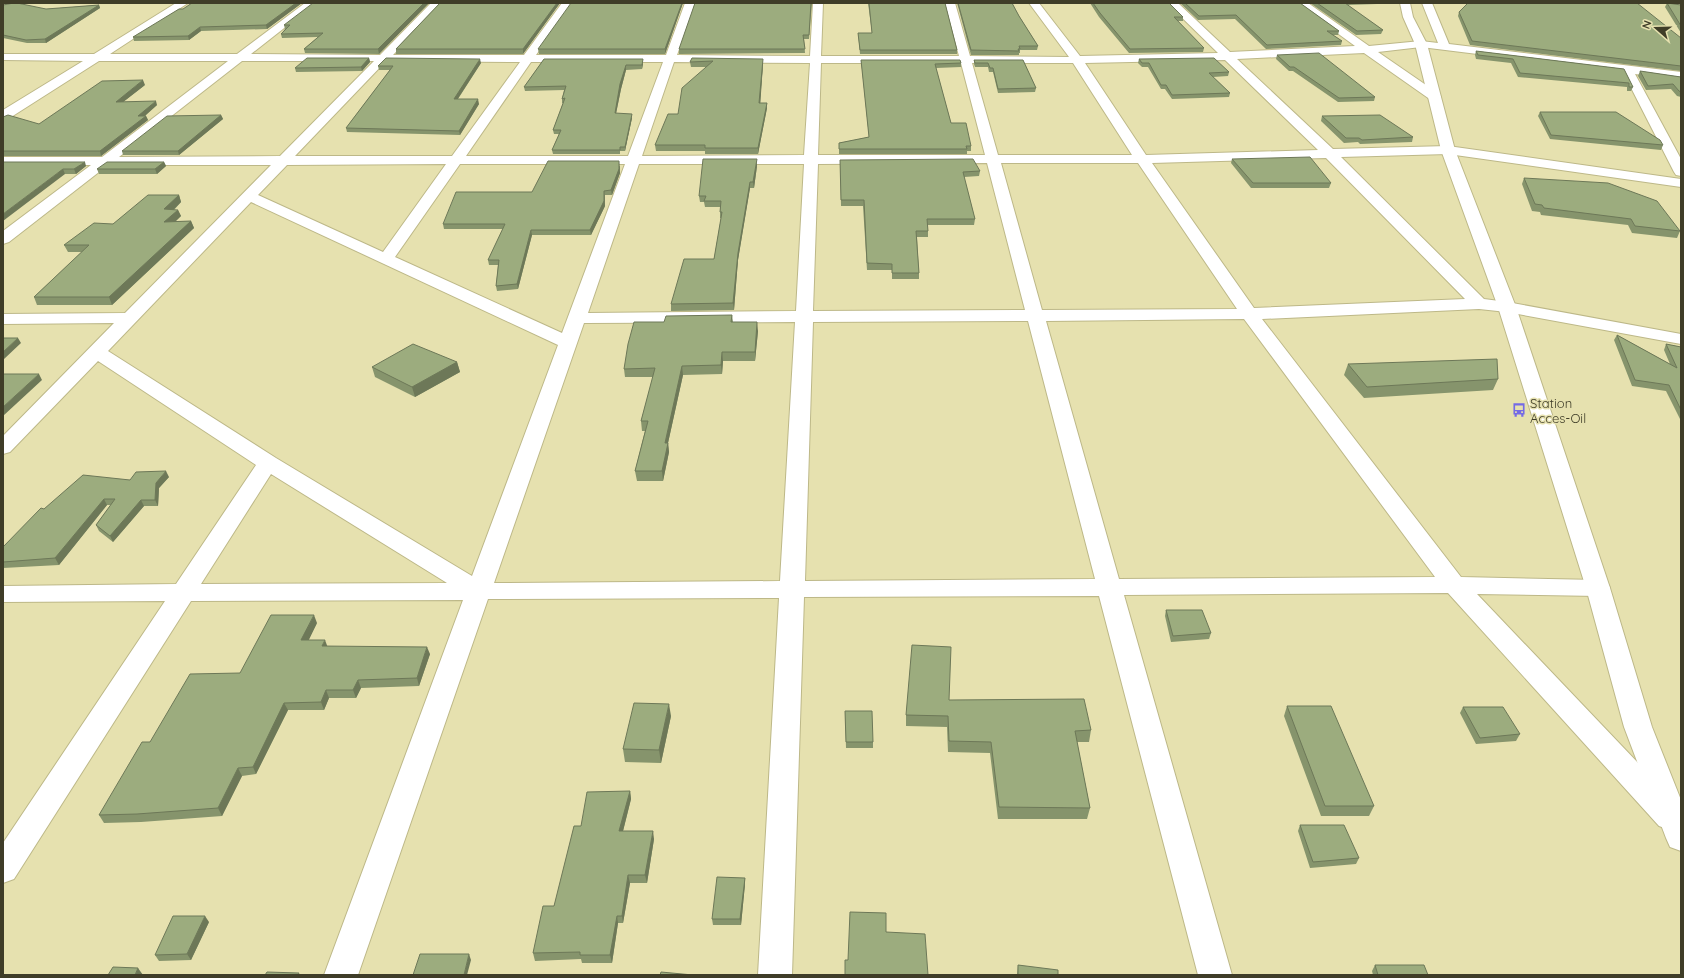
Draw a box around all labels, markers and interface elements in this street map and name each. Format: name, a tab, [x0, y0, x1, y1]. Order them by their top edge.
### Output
north arrow	[1636, 8, 1676, 48]
text: N	[1639, 18, 1655, 31]
place label: Station Acces-Oil	[1530, 395, 1586, 426]
bus stop icon: Station Acces-Oil	[1511, 402, 1527, 418]

